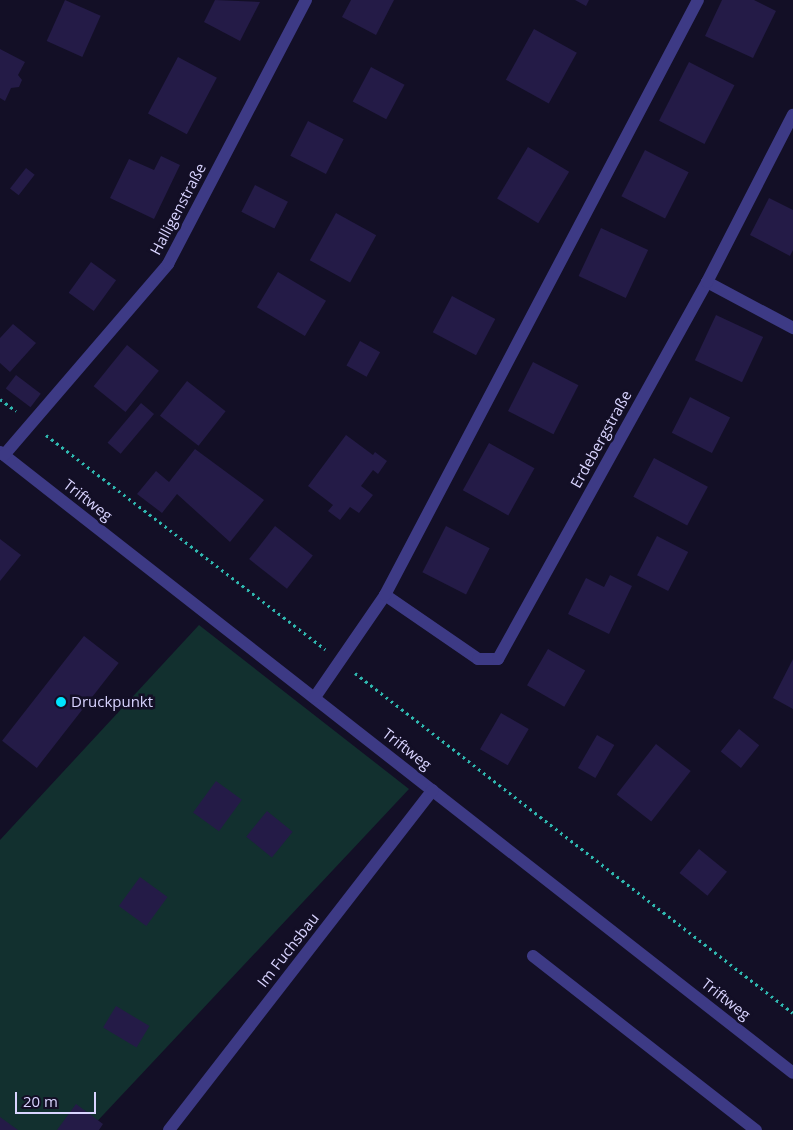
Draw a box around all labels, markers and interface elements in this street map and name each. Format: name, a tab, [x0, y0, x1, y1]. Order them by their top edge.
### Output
street label: Halligenstraße	[146, 160, 210, 258]
street label: Erdebergstraße	[567, 387, 635, 491]
street label: Triftweg	[60, 475, 116, 525]
place label: Druckpunkt	[71, 693, 153, 711]
marker: Druckpunkt	[55, 696, 67, 708]
street label: Triftweg	[379, 724, 435, 774]
street label: Im Fuchsbau	[253, 909, 323, 991]
street label: Triftweg	[698, 974, 754, 1024]
scale bar	[18, 1082, 99, 1114]
text: 20 m	[23, 1091, 58, 1111]

